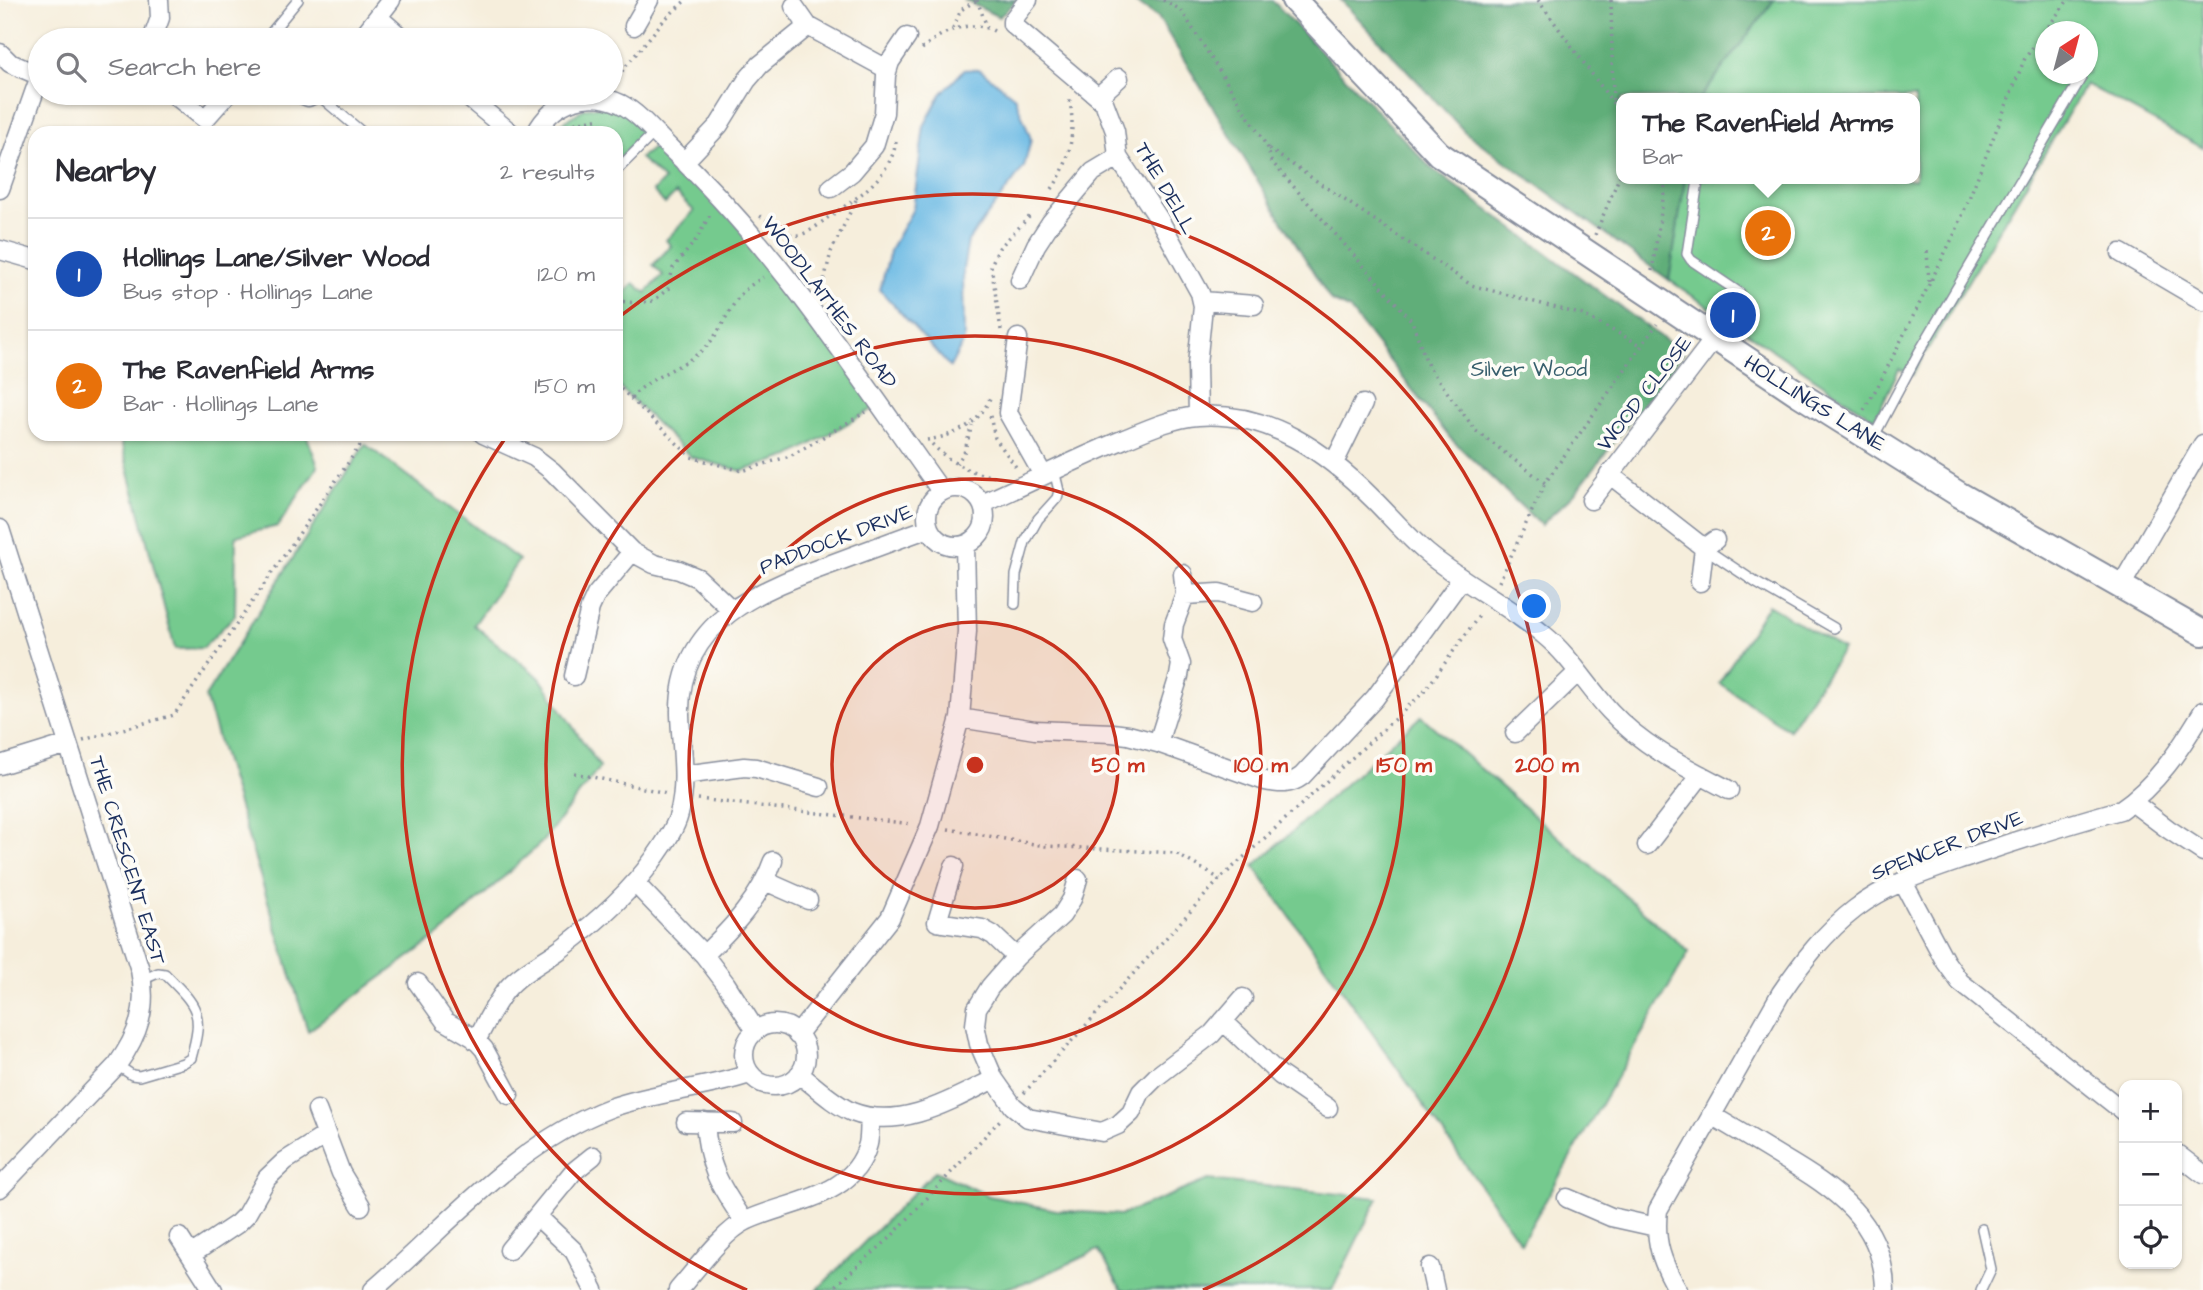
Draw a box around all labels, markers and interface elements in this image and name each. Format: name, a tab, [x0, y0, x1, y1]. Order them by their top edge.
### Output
north arrow	[2035, 21, 2098, 84]
search box	[28, 28, 623, 105]
icon: search	[52, 48, 90, 86]
text: Search here	[108, 49, 261, 85]
popup	[1616, 93, 1920, 184]
text: The Ravenfield Arms	[1642, 105, 1894, 141]
street label: THE DELL	[1128, 137, 1204, 240]
text: Bar	[1642, 141, 1683, 173]
text: Nearby	[56, 151, 156, 193]
text: 2 results	[500, 156, 595, 188]
pin: 2	[1745, 207, 1791, 259]
street label: WOODLAITHES ROAD	[755, 210, 904, 395]
text: Hollings Lane/Silver Wood	[123, 240, 430, 276]
text: 1	[78, 258, 80, 290]
text: 120 m	[537, 258, 595, 290]
text: Bus stop · Hollings Lane	[123, 276, 373, 308]
pin: 1	[1710, 289, 1756, 341]
street label: WOOD CLOSE	[1590, 329, 1699, 457]
street label: HOLLINGS LANE	[1738, 348, 1892, 459]
text: The Ravenfield Arms	[123, 352, 374, 388]
park label: Silver Wood	[1471, 355, 1587, 384]
text: 2	[72, 370, 86, 402]
text: 150 m	[534, 370, 595, 402]
text: Bar · Hollings Lane	[123, 388, 319, 420]
street label: PADDOCK DRIVE	[756, 497, 917, 582]
your location	[1517, 589, 1551, 623]
text: 50 m	[1092, 751, 1145, 780]
text: 100 m	[1234, 751, 1289, 780]
text: 150 m	[1376, 751, 1432, 780]
text: 200 m	[1514, 751, 1579, 780]
street label: THE CRESCENT EAST	[82, 752, 173, 969]
centre of rings	[963, 753, 987, 777]
street label: SPENCER DRIVE	[1867, 803, 2028, 888]
map controls	[2119, 1080, 2182, 1269]
button: +	[2119, 1080, 2182, 1143]
button: −	[2119, 1143, 2182, 1206]
button: locate	[2119, 1206, 2182, 1269]

